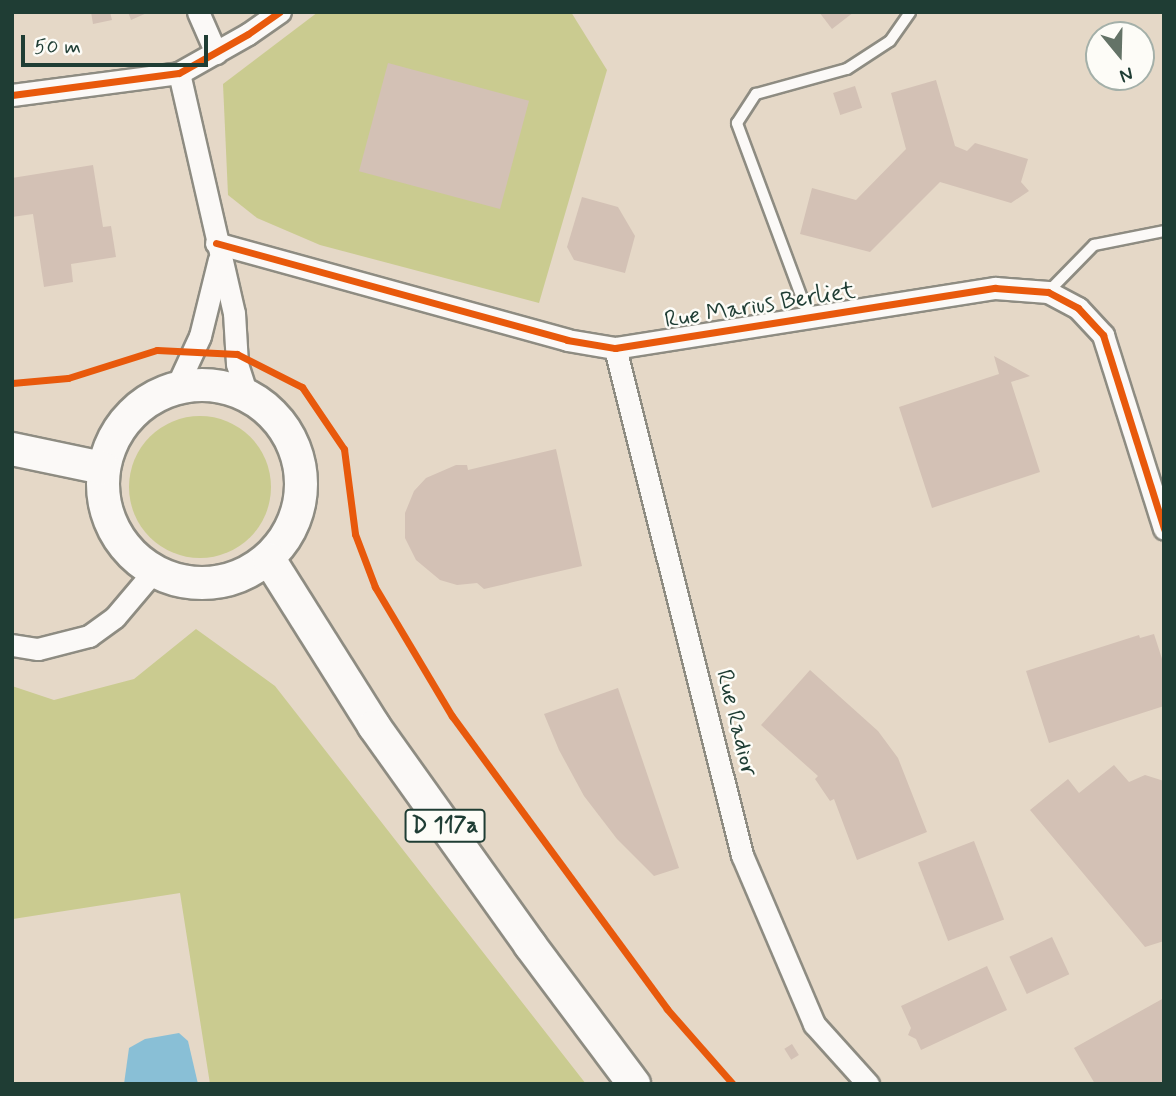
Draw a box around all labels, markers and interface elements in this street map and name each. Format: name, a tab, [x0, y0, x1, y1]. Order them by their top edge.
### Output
scale bar	[24, 21, 212, 65]
north arrow	[1085, 21, 1155, 91]
text: 50 m	[34, 33, 81, 61]
text: N	[1116, 61, 1136, 88]
street label: Rue Marius Berliet	[661, 276, 859, 336]
street label: Rue Radior	[709, 668, 763, 778]
road number: D 117a	[403, 806, 487, 846]

